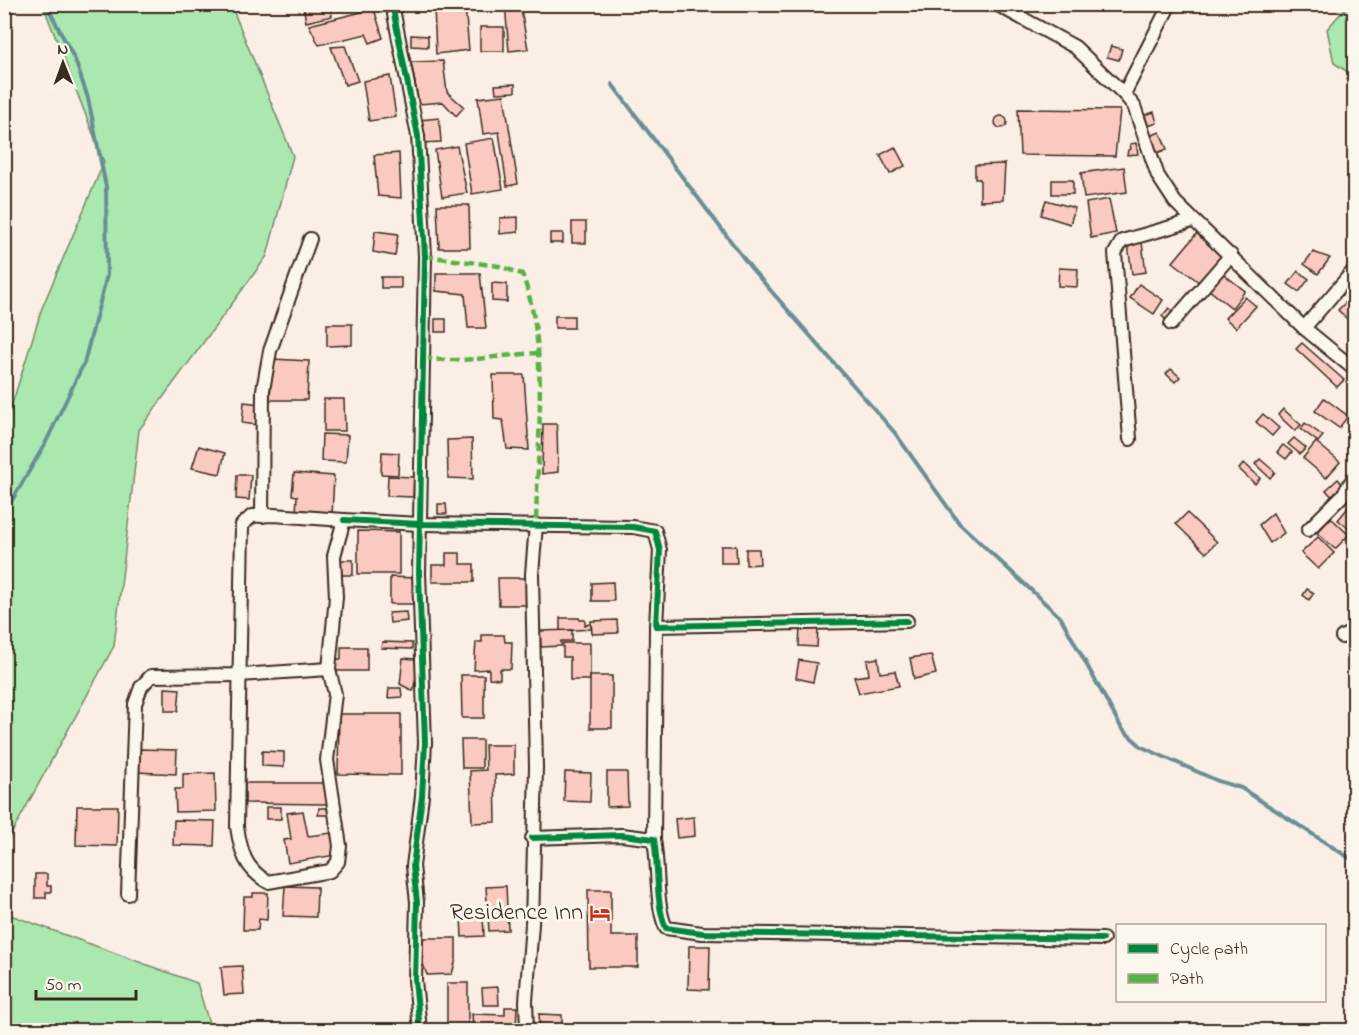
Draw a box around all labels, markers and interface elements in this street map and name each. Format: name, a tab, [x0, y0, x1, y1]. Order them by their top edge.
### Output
north arrow	[33, 33, 93, 93]
text: N	[57, 38, 69, 62]
place label: Residence Inn	[450, 896, 583, 931]
hotel icon: Residence Inn	[588, 901, 612, 925]
legend	[1116, 924, 1326, 1002]
text: Cycle path	[1170, 937, 1248, 963]
scale bar	[36, 963, 136, 1001]
text: Path	[1170, 967, 1204, 993]
text: 50 m	[45, 973, 82, 999]

